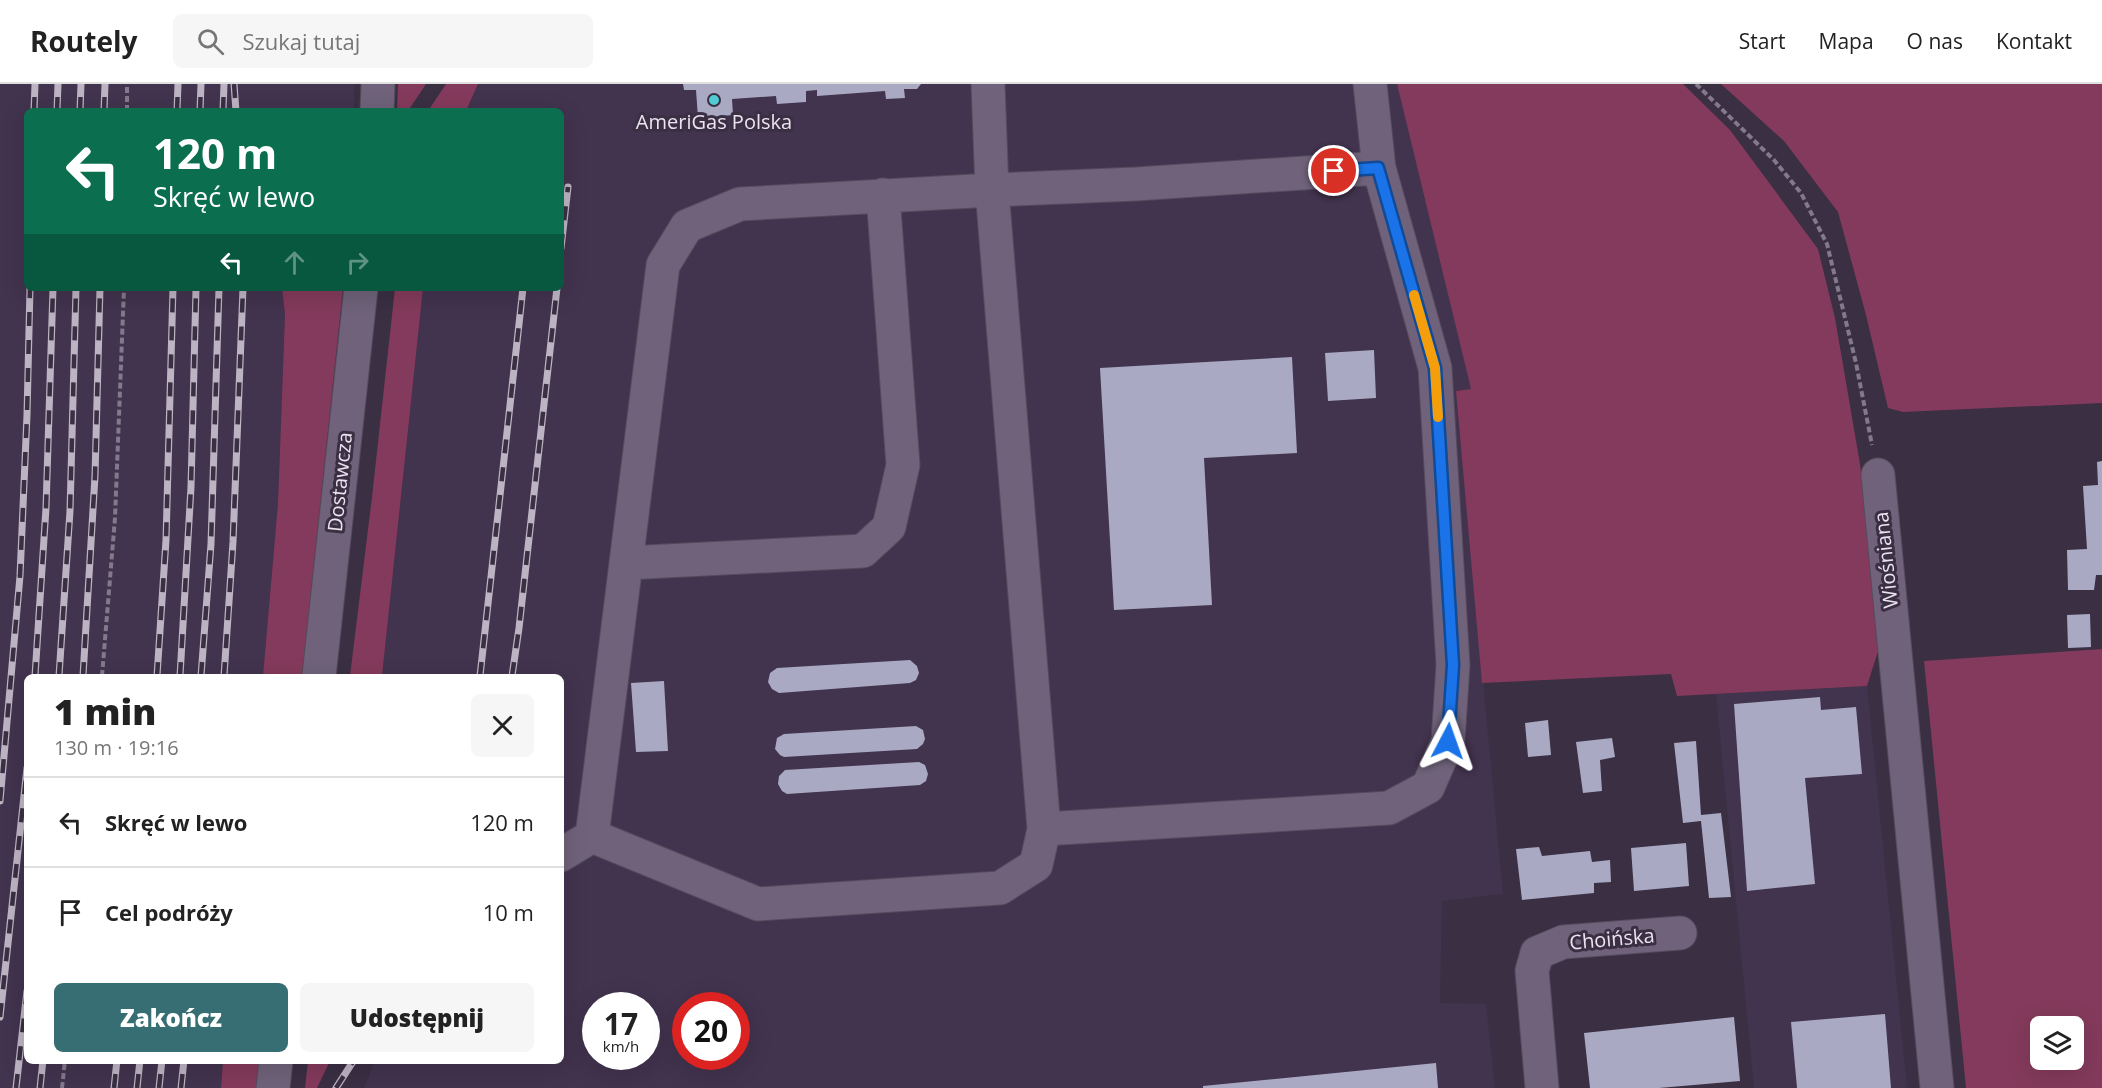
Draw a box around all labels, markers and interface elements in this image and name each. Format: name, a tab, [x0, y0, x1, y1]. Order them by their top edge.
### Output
search box	[173, 14, 593, 68]
text: Routely	[30, 22, 137, 60]
icon: search	[194, 25, 227, 58]
text: Szukaj tutaj	[242, 26, 360, 56]
text: Start	[1739, 27, 1786, 55]
text: Mapa	[1819, 27, 1874, 55]
text: O nas	[1907, 27, 1963, 55]
text: Kontakt	[1996, 27, 2072, 55]
marker: AmeriGas Polska	[707, 93, 721, 107]
place label: AmeriGas Polska	[636, 108, 792, 135]
text: 120 m	[153, 124, 277, 181]
icon: left	[54, 132, 132, 210]
pin	[1308, 145, 1359, 196]
icon: arrive	[1317, 154, 1350, 187]
text: Skręć w lewo	[153, 178, 315, 215]
icon: left	[215, 246, 248, 279]
icon: ahead	[278, 246, 311, 279]
icon: right	[341, 246, 374, 279]
street label: Dostawcza	[321, 431, 358, 533]
street label: Wiośniana	[1867, 510, 1904, 610]
text: 1 min	[54, 687, 156, 736]
button: close	[471, 694, 534, 757]
position arrow	[1416, 709, 1480, 773]
text: 130 m · 19:16	[54, 734, 179, 761]
icon: left	[54, 806, 87, 839]
text: Skręć w lewo	[105, 807, 247, 837]
text: 120 m	[470, 807, 534, 837]
icon: arrive	[54, 896, 87, 929]
text: Cel podróży	[105, 897, 233, 927]
text: 10 m	[483, 897, 534, 927]
street label: Choińska	[1568, 921, 1656, 956]
button: Zakończ	[54, 983, 288, 1052]
button: Udostępnij	[300, 983, 534, 1052]
speed limit sign: 20	[672, 992, 750, 1070]
text: 17	[604, 1003, 638, 1044]
map controls	[2030, 1016, 2084, 1070]
button: layers	[2030, 1016, 2084, 1070]
text: km/h	[603, 1036, 639, 1056]

